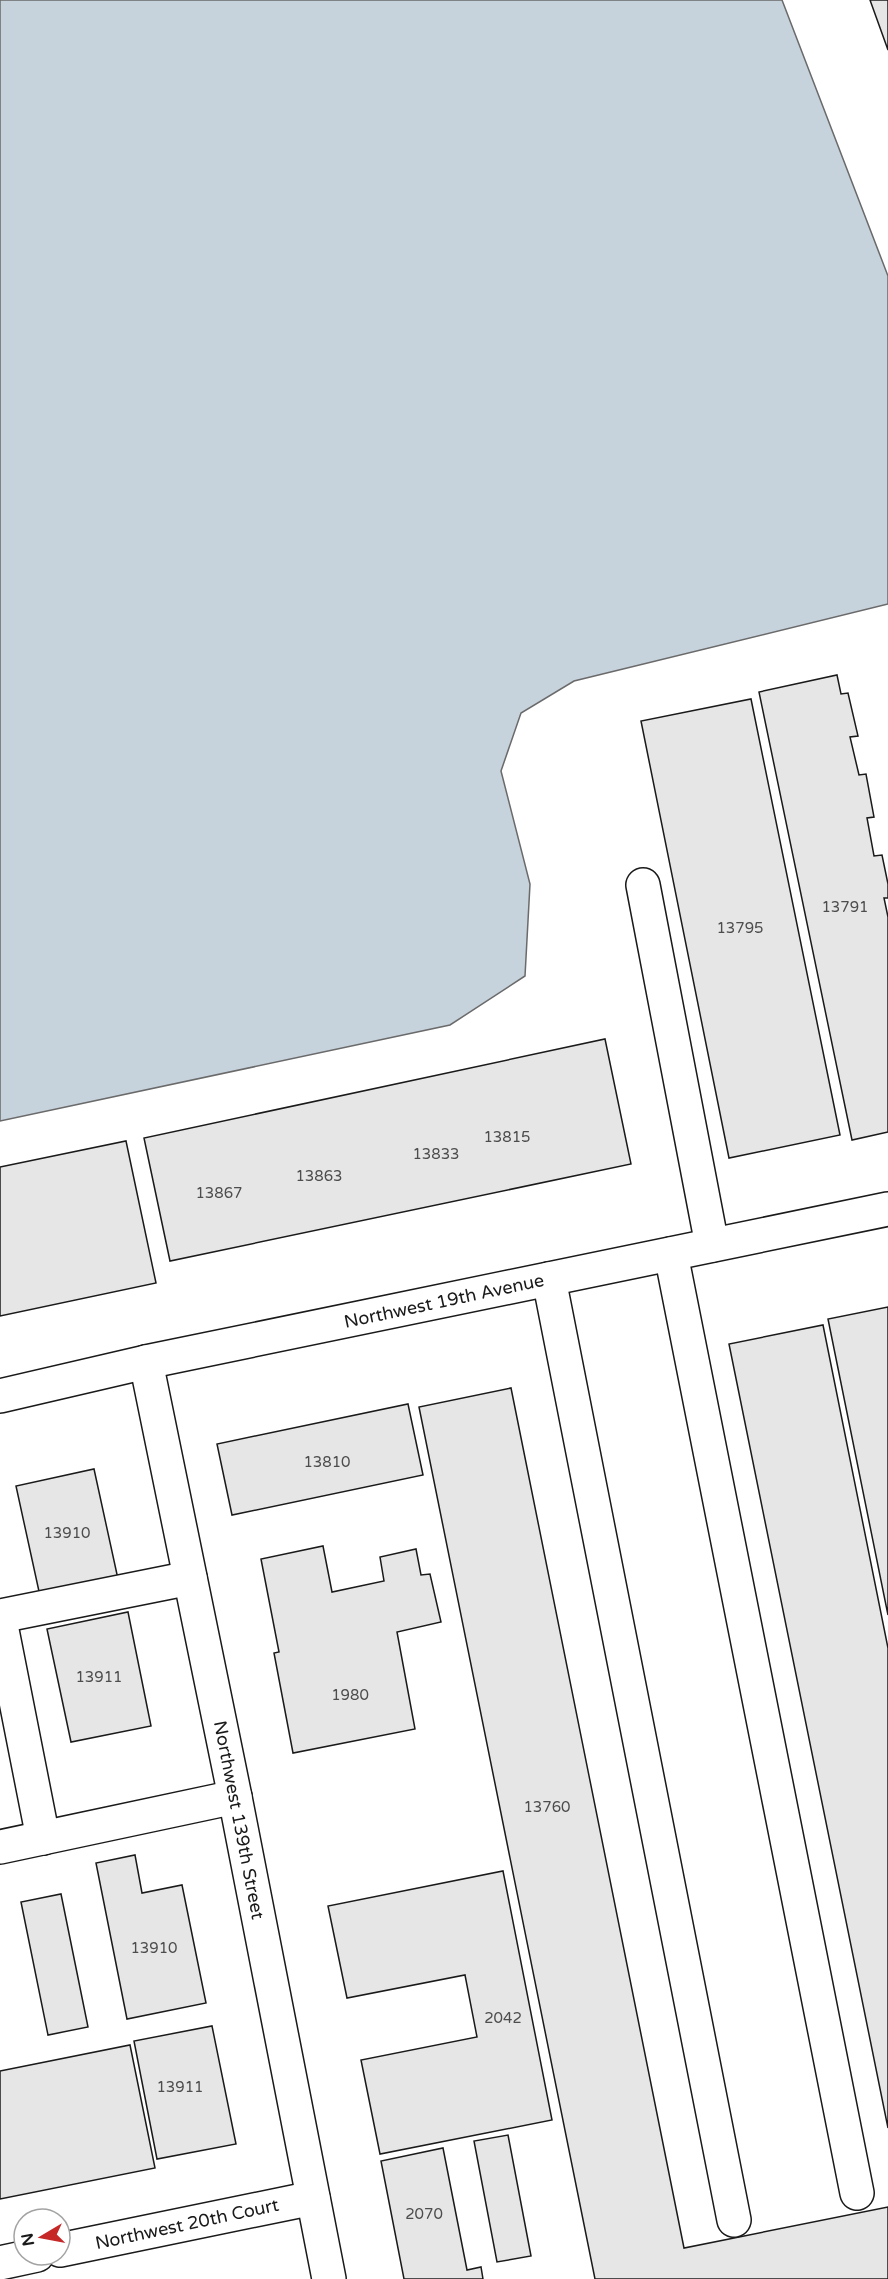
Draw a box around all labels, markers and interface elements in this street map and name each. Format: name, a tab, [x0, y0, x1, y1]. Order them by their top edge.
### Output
house number: 13791	[821, 898, 869, 916]
house number: 13795	[716, 919, 764, 937]
house number: 13815	[483, 1128, 531, 1146]
house number: 13833	[412, 1145, 460, 1163]
house number: 13863	[295, 1167, 343, 1185]
house number: 13867	[195, 1184, 243, 1202]
street label: Northwest 19th Avenue	[342, 1269, 546, 1333]
house number: 13810	[303, 1453, 351, 1471]
house number: 13910	[43, 1524, 91, 1542]
house number: 13911	[75, 1668, 123, 1686]
house number: 1980	[331, 1686, 369, 1704]
street label: Northwest 139th Street	[209, 1719, 269, 1921]
house number: 13760	[523, 1798, 571, 1816]
house number: 13910	[130, 1939, 178, 1957]
house number: 2042	[484, 2009, 522, 2027]
house number: 13911	[156, 2078, 204, 2096]
street label: Northwest 20th Court	[93, 2194, 281, 2254]
house number: 2070	[405, 2205, 443, 2223]
north arrow	[12, 2207, 72, 2267]
text: N	[17, 2231, 39, 2247]

